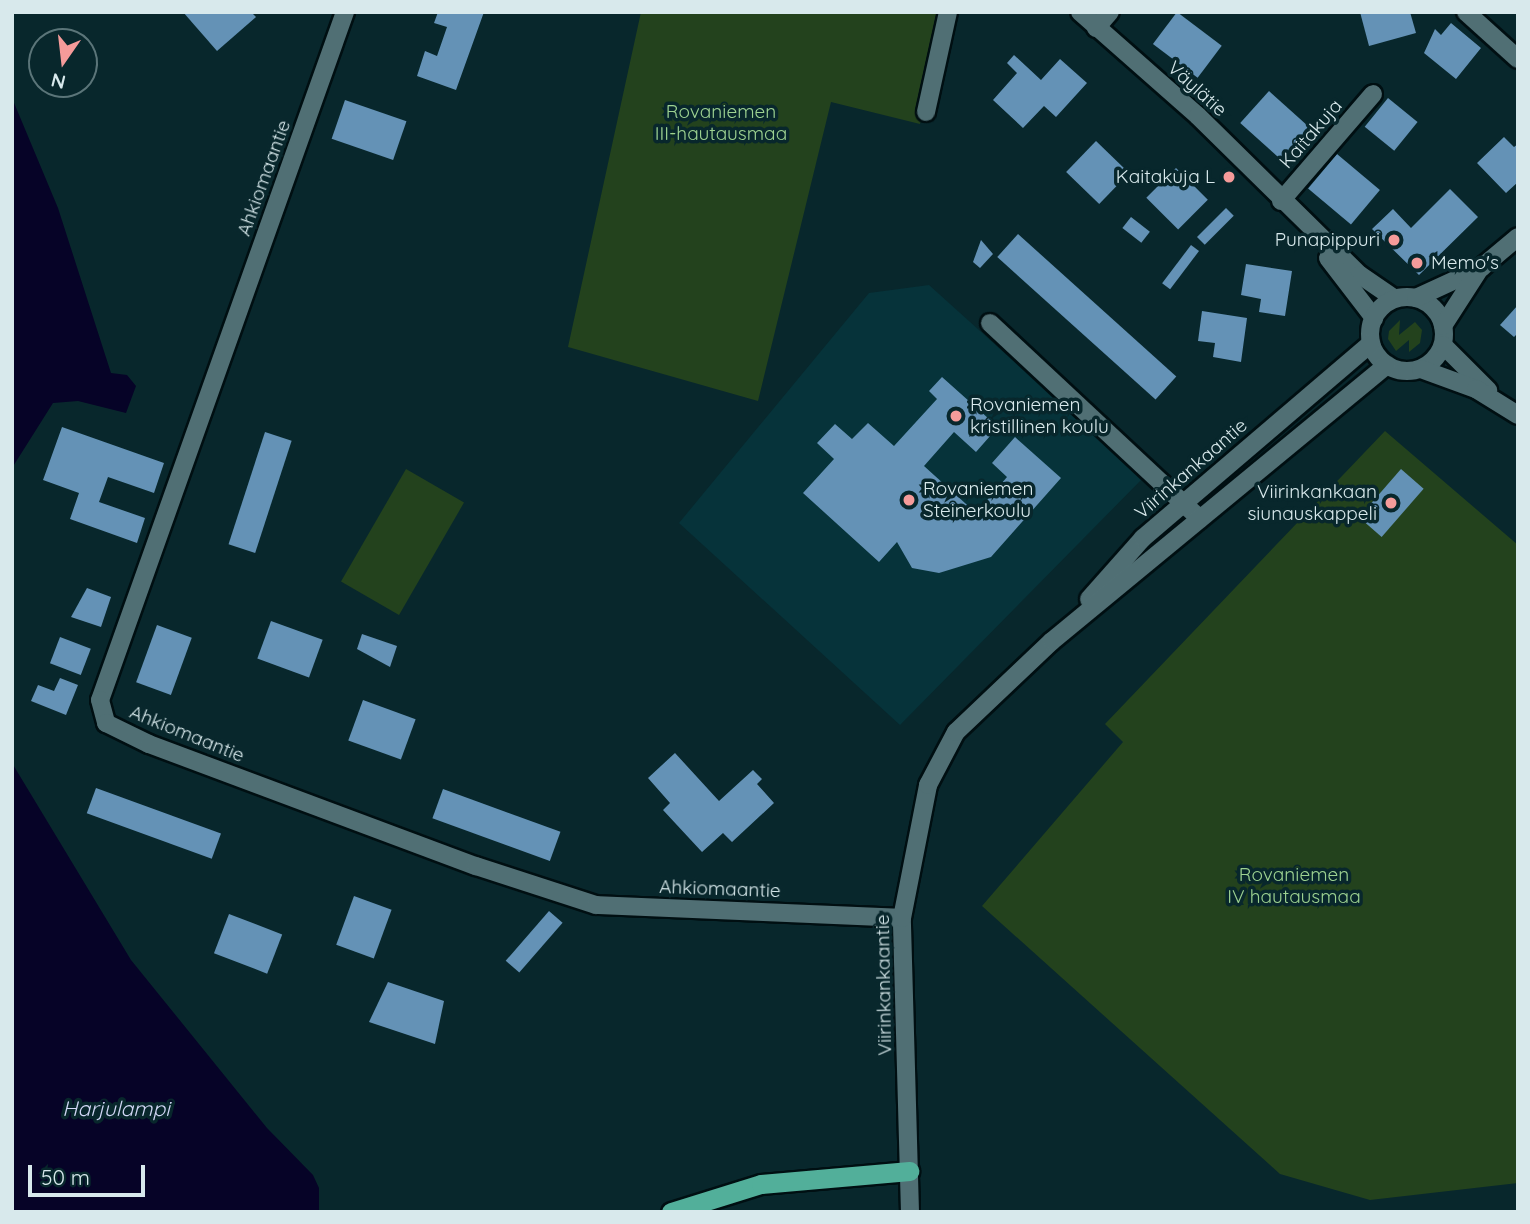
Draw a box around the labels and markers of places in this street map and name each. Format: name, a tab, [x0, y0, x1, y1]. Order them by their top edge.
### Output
place label: Kaitakuja L	[1116, 166, 1215, 188]
marker: Kaitakuja L	[1221, 169, 1237, 185]
place label: Punapippuri	[1275, 229, 1380, 251]
marker: Punapippuri	[1386, 232, 1402, 248]
place label: Memo's	[1431, 252, 1499, 274]
marker: Memo's	[1409, 255, 1425, 271]
place label: Rovaniemen kristillinen koulu	[970, 394, 1109, 438]
marker: Rovaniemen kristillinen koulu	[948, 408, 964, 424]
place label: Rovaniemen Steinerkoulu	[923, 478, 1033, 522]
place label: Viirinkankaan siunauskappeli	[1247, 481, 1377, 525]
marker: Rovaniemen Steinerkoulu	[901, 492, 917, 508]
marker: Viirinkankaan siunauskappeli	[1383, 495, 1399, 511]

